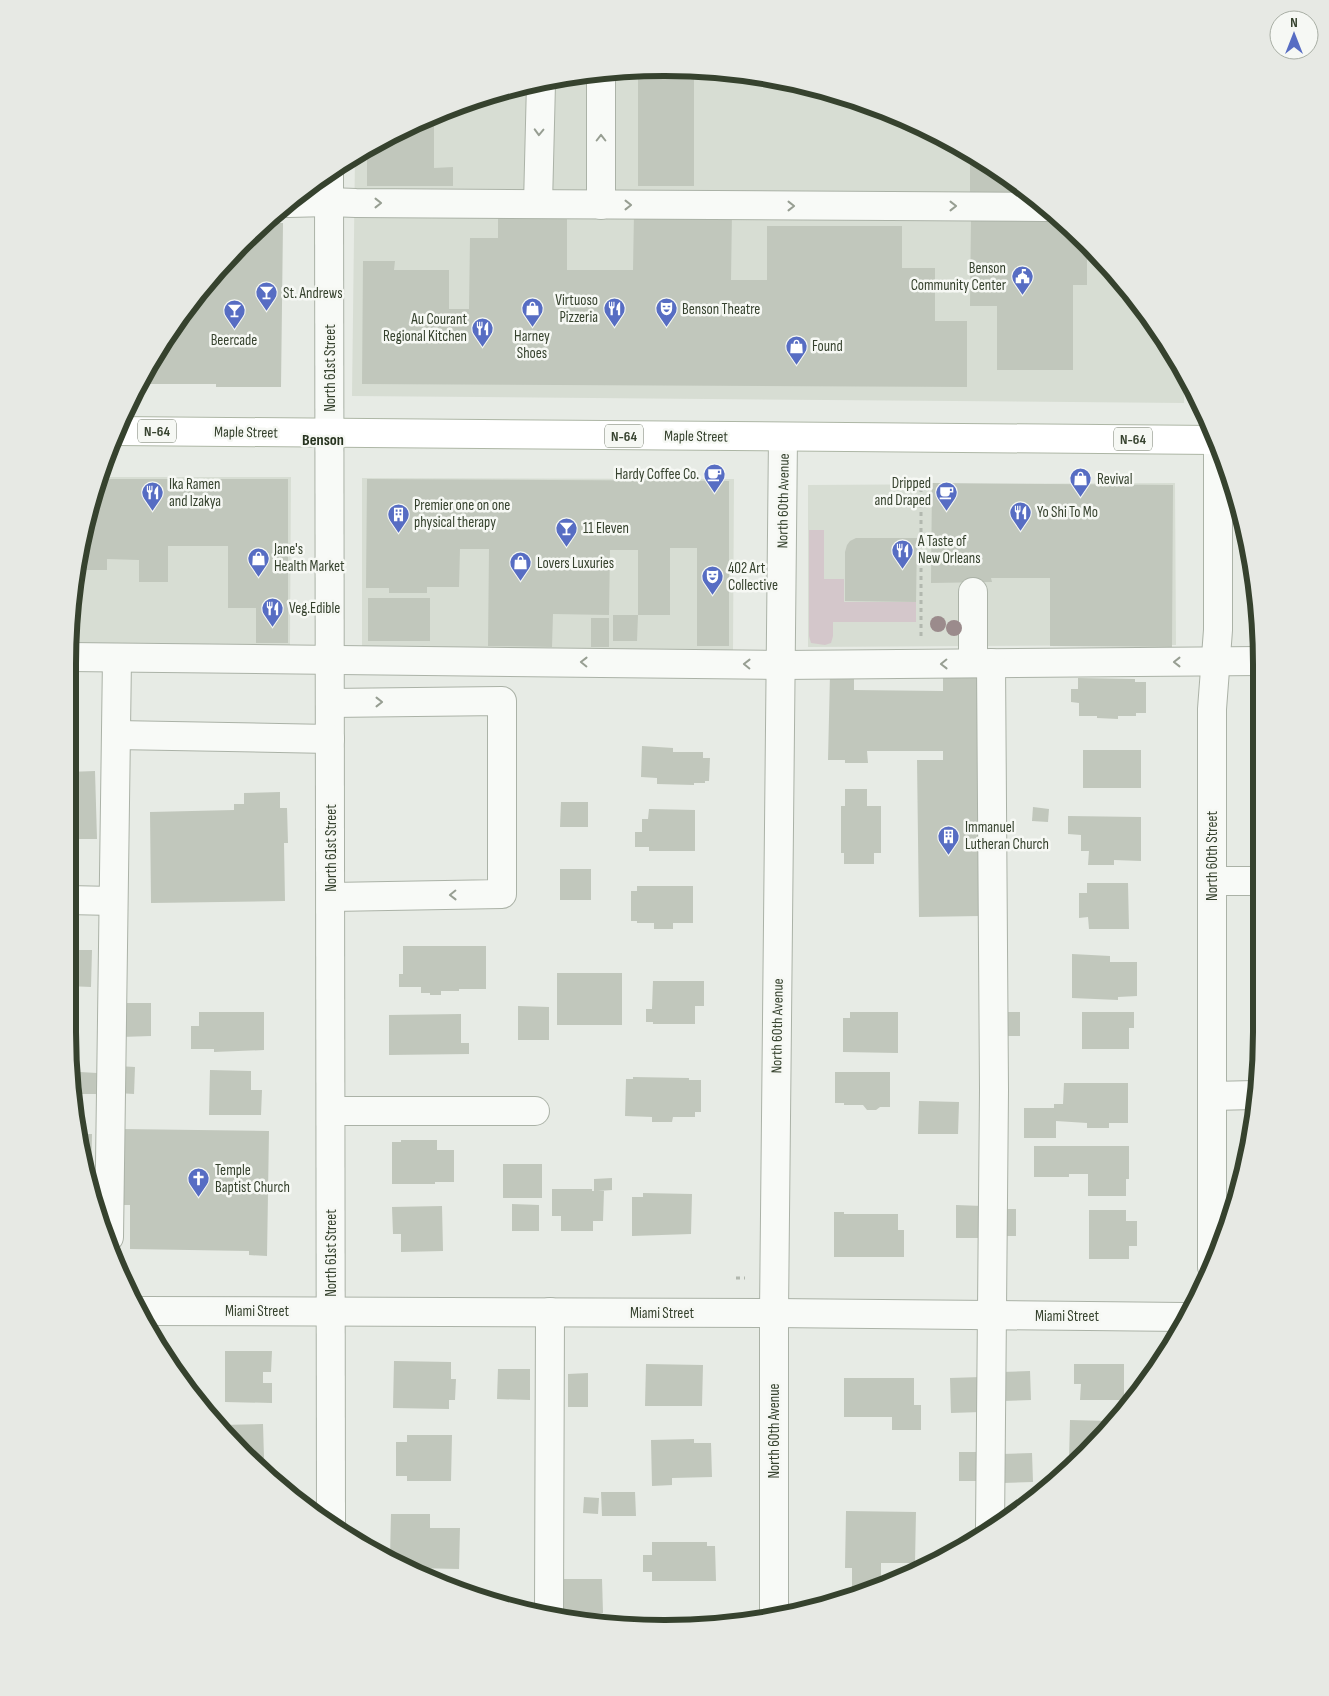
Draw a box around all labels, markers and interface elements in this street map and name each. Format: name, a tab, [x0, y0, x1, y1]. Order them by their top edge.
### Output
north arrow	[1269, 10, 1319, 60]
text: N	[1290, 14, 1298, 31]
one-way arrow	[534, 128, 545, 136]
one-way arrow	[596, 134, 606, 142]
one-way arrow	[374, 198, 382, 208]
one-way arrow	[624, 200, 632, 210]
one-way arrow	[787, 200, 795, 211]
one-way arrow	[950, 201, 957, 211]
place label: Benson Community Center	[911, 259, 1007, 295]
public building icon: Benson Community Center	[1010, 265, 1034, 296]
bar icon: St. Andrews	[255, 281, 279, 312]
place label: St. Andrews	[283, 284, 343, 303]
place label: Virtuoso Pizzeria	[555, 291, 598, 327]
shop icon: Harney Shoes	[520, 296, 544, 327]
restaurant icon: Virtuoso Pizzeria	[602, 297, 626, 328]
theatre icon: Benson Theatre	[654, 297, 678, 328]
bar icon: Beercade	[222, 299, 246, 330]
place label: Benson Theatre	[682, 300, 760, 319]
place label: Au Courant Regional Kitchen	[383, 310, 467, 346]
restaurant icon: Au Courant Regional Kitchen	[471, 316, 495, 347]
street label: North 61st Street	[321, 324, 340, 412]
place label: Harney Shoes	[514, 327, 550, 363]
place label: Beercade	[211, 331, 257, 350]
shop icon: Found	[784, 334, 808, 365]
place label: Found	[812, 337, 843, 356]
road number: N-64	[138, 420, 176, 442]
street label: Maple Street	[214, 422, 278, 443]
road number: N-64	[605, 424, 643, 448]
street label: Maple Street	[664, 426, 728, 447]
road number: N-64	[1114, 428, 1152, 450]
district label: Benson	[302, 431, 344, 450]
street label: North 60th Avenue	[773, 453, 794, 549]
cafe icon: Hardy Coffee Co.	[703, 462, 727, 493]
place label: Hardy Coffee Co.	[615, 465, 699, 484]
shop icon: Revival	[1069, 467, 1093, 498]
place label: Revival	[1097, 470, 1132, 489]
place label: Dripped and Draped	[874, 474, 931, 510]
place label: Ika Ramen and Izakya	[169, 475, 221, 511]
cafe icon: Dripped and Draped	[935, 480, 959, 511]
restaurant icon: Ika Ramen and Izakya	[141, 481, 165, 512]
place label: Premier one on one physical therapy	[414, 496, 510, 532]
restaurant icon: Yo Shi To Mo	[1009, 500, 1033, 531]
building icon: Premier one on one physical therapy	[386, 502, 410, 533]
place label: Yo Shi To Mo	[1037, 503, 1098, 522]
bar icon: 11 Eleven	[555, 516, 579, 547]
place label: 11 Eleven	[583, 519, 629, 538]
place label: A Taste of New Orleans	[917, 532, 981, 568]
restaurant icon: A Taste of New Orleans	[890, 538, 914, 569]
place label: Jane's Health Market	[273, 540, 345, 576]
shop icon: Jane's Health Market	[246, 546, 270, 577]
shop icon: Lovers Luxuries	[509, 551, 533, 582]
place label: Lovers Luxuries	[537, 554, 614, 573]
place label: 402 Art Collective	[728, 559, 778, 595]
theatre icon: 402 Art Collective	[700, 565, 724, 596]
restaurant icon: Veg.Edible	[261, 596, 285, 627]
place label: Veg.Edible	[289, 599, 340, 618]
one-way arrow	[580, 657, 588, 668]
one-way arrow	[1172, 657, 1180, 667]
one-way arrow	[742, 659, 750, 670]
one-way arrow	[940, 659, 948, 669]
one-way arrow	[375, 697, 383, 708]
street label: North 61st Street	[322, 804, 341, 892]
street label: North 60th Street	[1203, 811, 1222, 901]
place label: Immanuel Lutheran Church	[965, 818, 1049, 854]
building icon: Immanuel Lutheran Church	[937, 824, 961, 855]
one-way arrow	[449, 890, 456, 900]
street label: North 60th Avenue	[767, 978, 788, 1074]
place label: Temple Baptist Church	[215, 1161, 290, 1197]
church icon: Temple Baptist Church	[187, 1167, 211, 1198]
street label: North 61st Street	[322, 1209, 341, 1297]
street label: Miami Street	[225, 1302, 289, 1321]
street label: Miami Street	[630, 1304, 694, 1323]
street label: Miami Street	[1035, 1307, 1099, 1326]
street label: North 60th Avenue	[765, 1383, 784, 1479]

